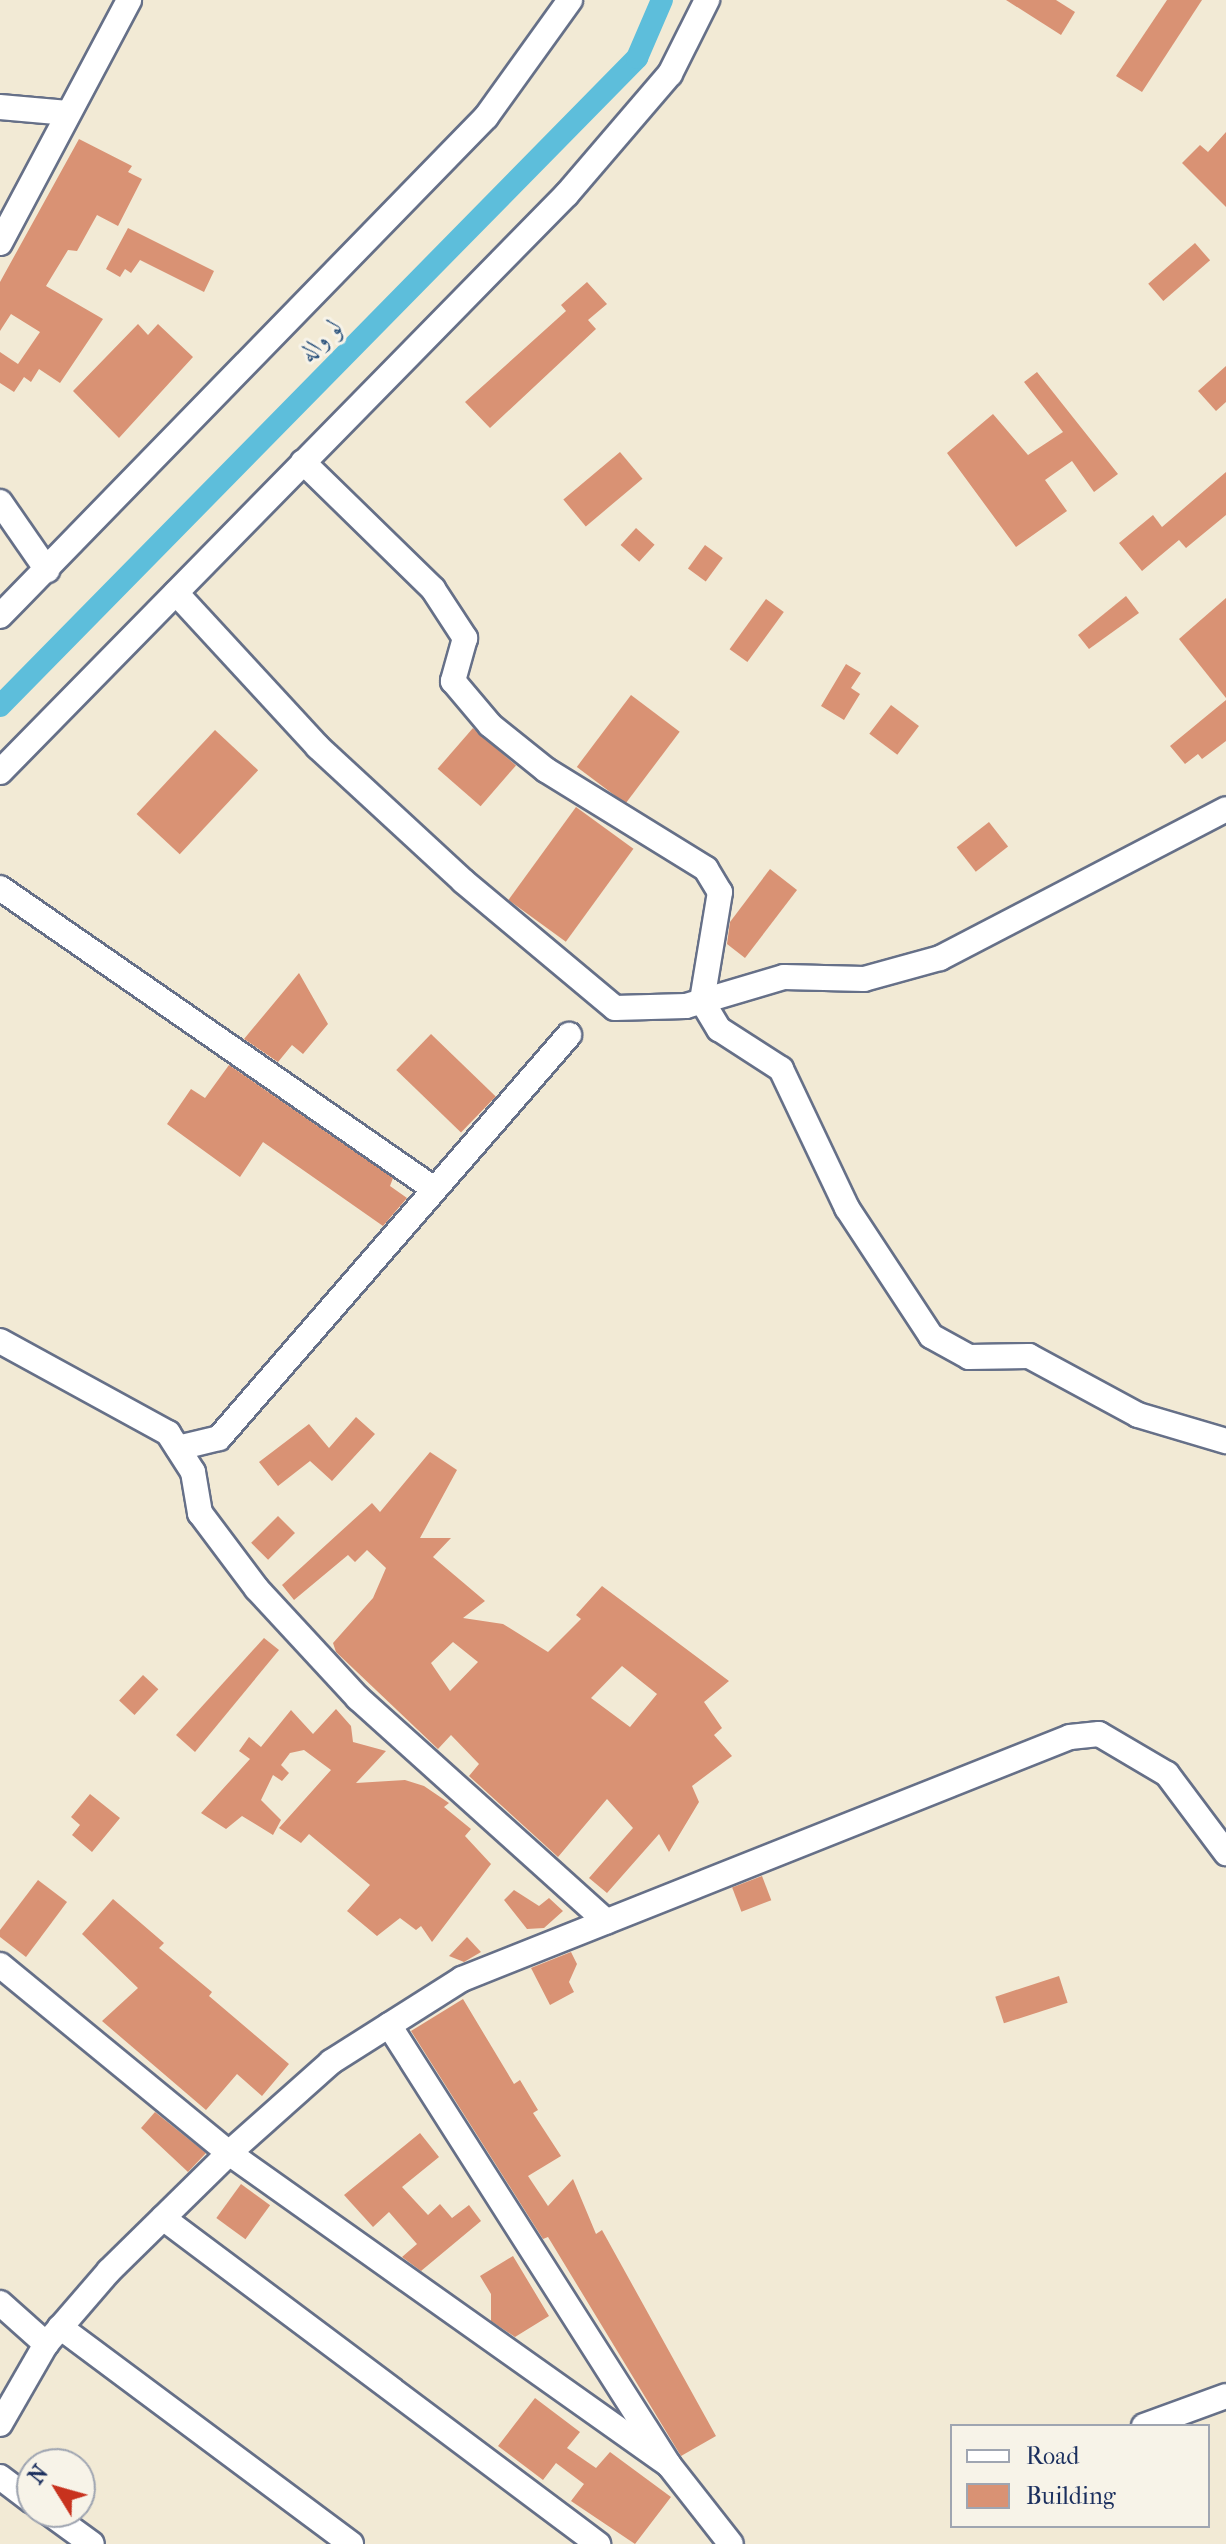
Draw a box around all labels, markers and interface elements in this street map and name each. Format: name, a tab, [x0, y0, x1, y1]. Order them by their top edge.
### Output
water label: لو واله	[293, 312, 349, 368]
legend	[950, 2424, 1210, 2528]
text: Road	[1026, 2442, 1079, 2470]
north arrow	[16, 2448, 96, 2528]
text: N	[23, 2460, 54, 2489]
text: Building	[1026, 2482, 1116, 2510]

